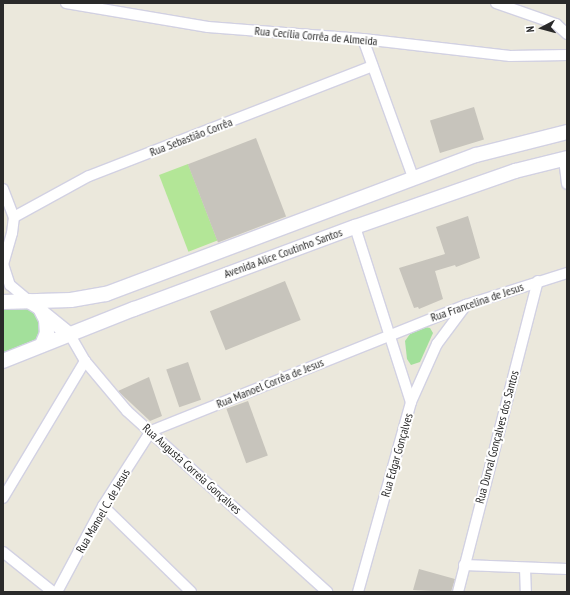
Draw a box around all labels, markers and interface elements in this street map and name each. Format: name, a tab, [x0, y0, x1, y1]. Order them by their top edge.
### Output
north arrow	[522, 8, 562, 48]
street label: Rua Cecília Corrêa de Almeida	[254, 23, 378, 49]
text: N	[523, 26, 537, 33]
street label: Rua Sebastião Corrêa	[148, 115, 234, 159]
street label: Avenida Alice Coutinho Santos	[222, 225, 344, 281]
street label: Rua Francelina de Jesus	[429, 279, 525, 325]
street label: Rua Manoel Corrêa de Jesus	[214, 355, 326, 411]
street label: Rua Durval Gonçalves dos Santos	[472, 369, 522, 505]
street label: Rua Edgar Gonçalves	[378, 412, 416, 498]
street label: Rua Augusta Correia Gonçalves	[140, 421, 244, 517]
street label: Rua Manoel C. de Jesus	[73, 466, 133, 556]

